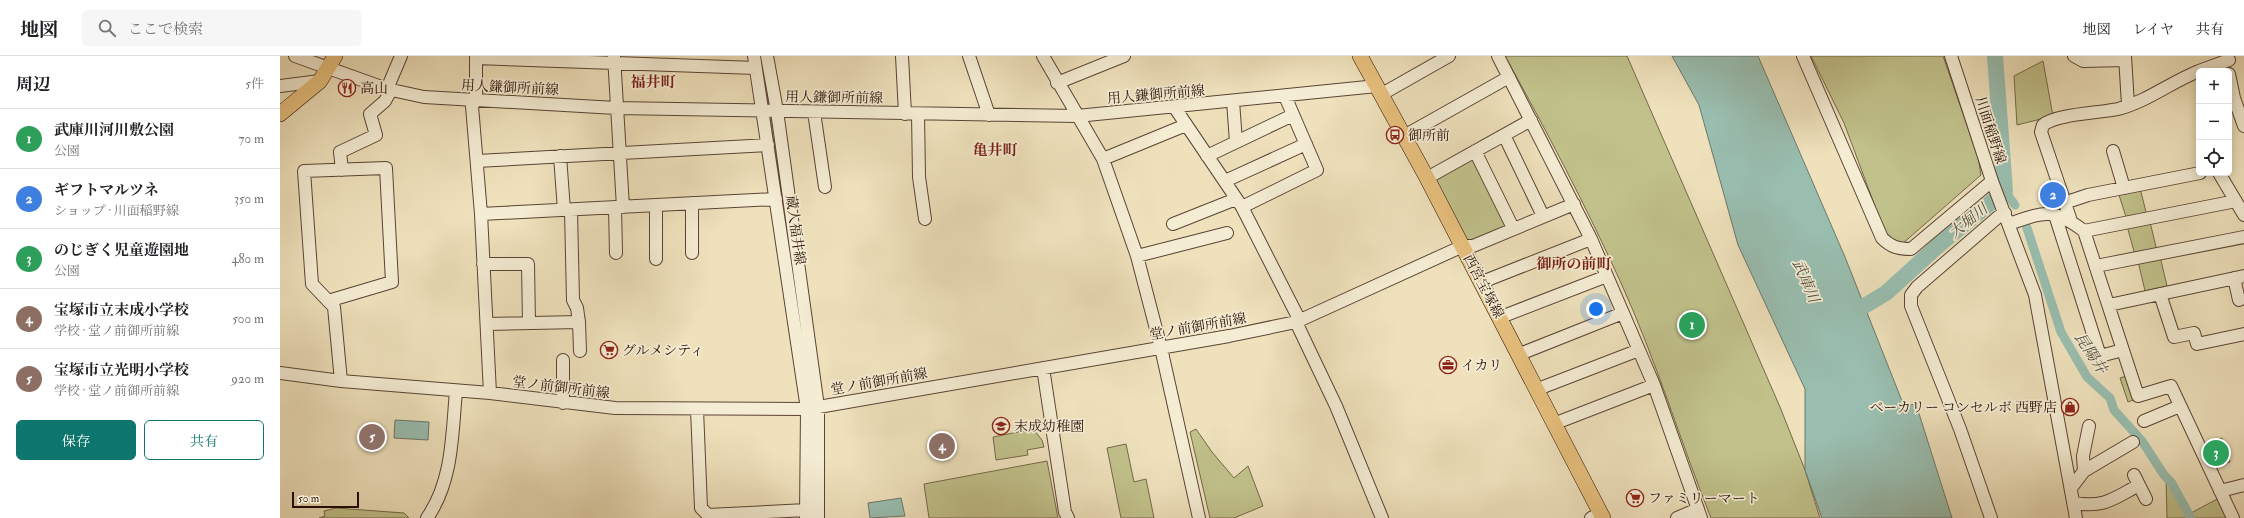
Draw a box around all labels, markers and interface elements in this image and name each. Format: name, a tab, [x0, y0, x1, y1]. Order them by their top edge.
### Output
search box	[82, 10, 362, 46]
icon: search	[96, 17, 118, 39]
text: 地図	[20, 18, 58, 42]
text: ここで検索	[128, 20, 203, 39]
text: 地図	[2083, 21, 2111, 38]
text: レイヤ	[2133, 21, 2174, 38]
text: 共有	[2196, 21, 2224, 38]
map controls	[2196, 68, 2232, 176]
button: +	[2196, 68, 2232, 104]
district label: 福井町	[630, 73, 676, 92]
text: 周辺	[16, 74, 50, 95]
text: 5件	[245, 76, 264, 92]
street label: 用人鎌御所前線	[461, 76, 559, 99]
restaurant icon: 高山	[337, 78, 357, 98]
place label: 高山	[360, 80, 388, 97]
street label: 用人鎌御所前線	[1106, 82, 1206, 107]
street label: 用人鎌御所前線	[785, 88, 883, 107]
street label: 川面稲野線	[1972, 94, 2009, 166]
button: −	[2196, 104, 2232, 140]
text: 武庫川河川敷公園	[54, 121, 174, 140]
bus stop icon: 御所前	[1385, 125, 1405, 145]
place label: 御所前	[1408, 127, 1450, 144]
text: 1	[27, 131, 31, 147]
text: 70 m	[239, 131, 264, 147]
button: locate	[2196, 140, 2232, 176]
district label: 亀井町	[972, 141, 1018, 160]
text: 公園	[54, 143, 80, 159]
pin: 2	[2040, 180, 2066, 210]
text: ギフトマルツネ	[54, 181, 159, 200]
text: 2	[26, 191, 32, 207]
text: 350 m	[234, 191, 264, 207]
street label: 蔵人福井線	[782, 194, 809, 266]
water label: 大堀川	[1945, 199, 1993, 243]
text: ショップ · 川面稲野線	[54, 203, 179, 219]
text: のじぎく児童遊園地	[54, 241, 189, 260]
text: 3	[27, 251, 32, 267]
text: 480 m	[231, 251, 264, 267]
street label: 西宮宝塚線	[1460, 251, 1507, 321]
district label: 御所の前町	[1536, 255, 1612, 274]
water label: 武庫川	[1788, 257, 1824, 307]
text: 公園	[54, 263, 80, 279]
your location	[1586, 299, 1606, 319]
text: 宝塚市立末成小学校	[54, 301, 189, 320]
street label: 堂ノ前御所前線	[1148, 310, 1248, 343]
pin: 1	[1679, 310, 1705, 340]
text: 4	[25, 311, 33, 327]
text: 500 m	[232, 311, 264, 327]
text: 学校 · 堂ノ前御所前線	[54, 323, 179, 339]
water label: 昆陽井	[2070, 329, 2112, 379]
supermarket icon: グルメシティ	[599, 340, 619, 360]
place label: グルメシティ	[622, 342, 704, 359]
office icon: イカリ	[1438, 355, 1458, 375]
place label: イカリ	[1461, 357, 1503, 374]
text: 宝塚市立光明小学校	[54, 361, 189, 380]
street label: 堂ノ前御所前線	[829, 365, 929, 398]
text: 5	[26, 371, 32, 387]
text: 920 m	[231, 371, 264, 387]
street label: 堂ノ前御所前線	[511, 373, 611, 402]
text: 学校 · 堂ノ前御所前線	[54, 383, 179, 399]
shop icon: ベーカリー コンセルボ 西野店	[2060, 397, 2080, 417]
place label: ベーカリー コンセルボ 西野店	[1869, 399, 2057, 416]
school or university icon: 末成幼稚園	[991, 416, 1011, 436]
place label: 末成幼稚園	[1014, 418, 1084, 435]
button: 保存	[16, 420, 136, 460]
button: 共有	[144, 420, 264, 460]
pin: 5	[359, 422, 385, 452]
pin: 4	[929, 431, 955, 461]
pin: 3	[2203, 438, 2229, 468]
supermarket icon: ファミリーマート	[1625, 488, 1645, 508]
scale bar	[292, 490, 359, 509]
place label: ファミリーマート	[1648, 490, 1760, 507]
text: 50 m	[298, 492, 319, 505]

